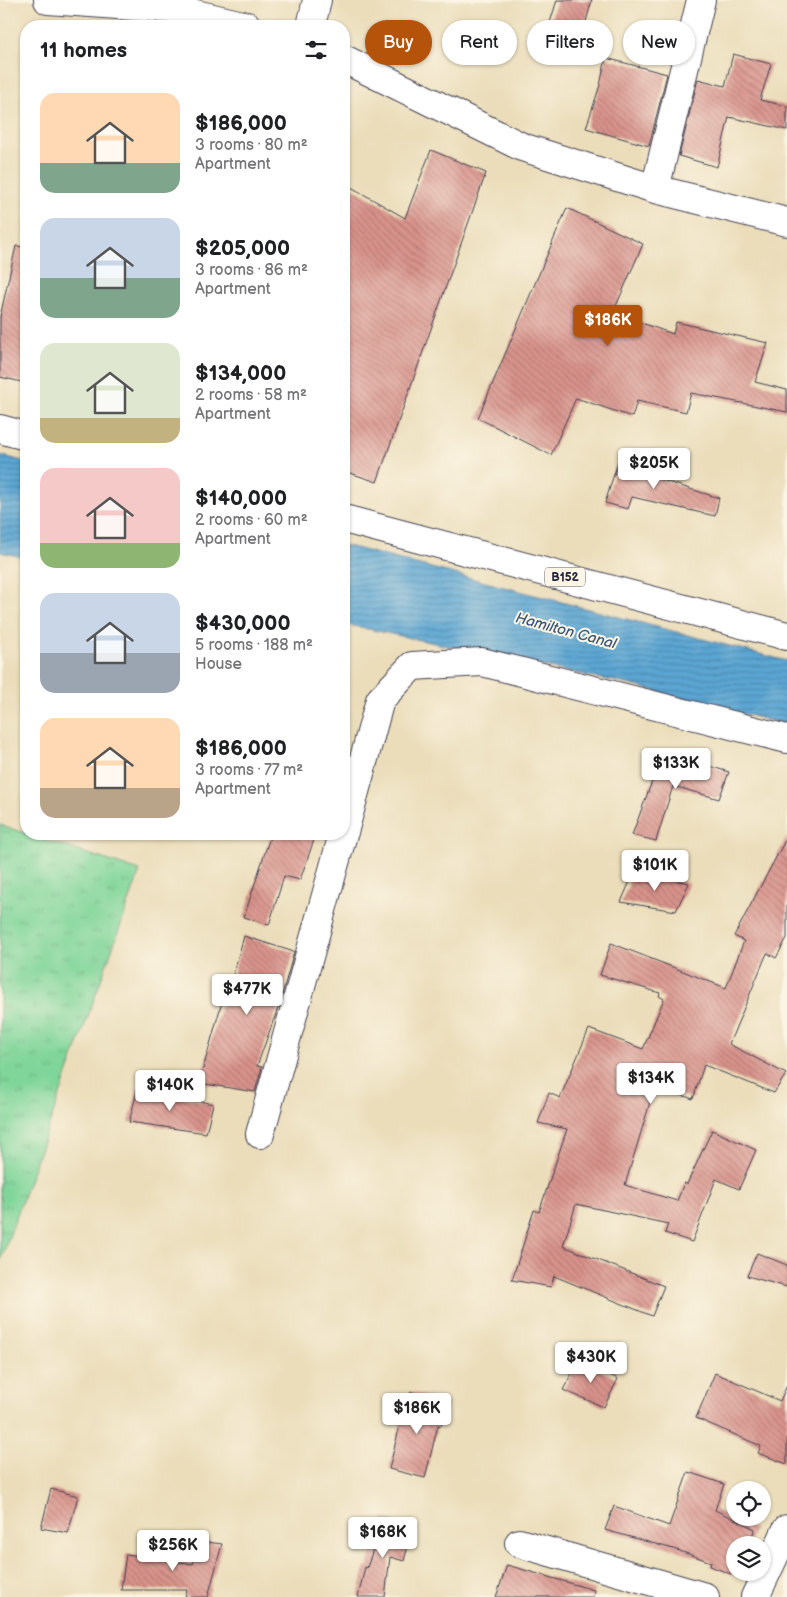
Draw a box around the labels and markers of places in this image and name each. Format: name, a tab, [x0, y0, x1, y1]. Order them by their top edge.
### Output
pin: $186K	[573, 304, 643, 347]
pin: $205K	[619, 448, 689, 490]
pin: $133K	[641, 748, 711, 790]
pin: $101K	[620, 850, 690, 892]
pin: $477K	[212, 974, 282, 1016]
pin: $134K	[616, 1062, 686, 1105]
pin: $140K	[135, 1070, 205, 1112]
pin: $430K	[556, 1342, 626, 1384]
pin: $186K	[382, 1392, 452, 1435]
pin: $168K	[348, 1516, 418, 1559]
pin: $256K	[138, 1530, 208, 1572]

